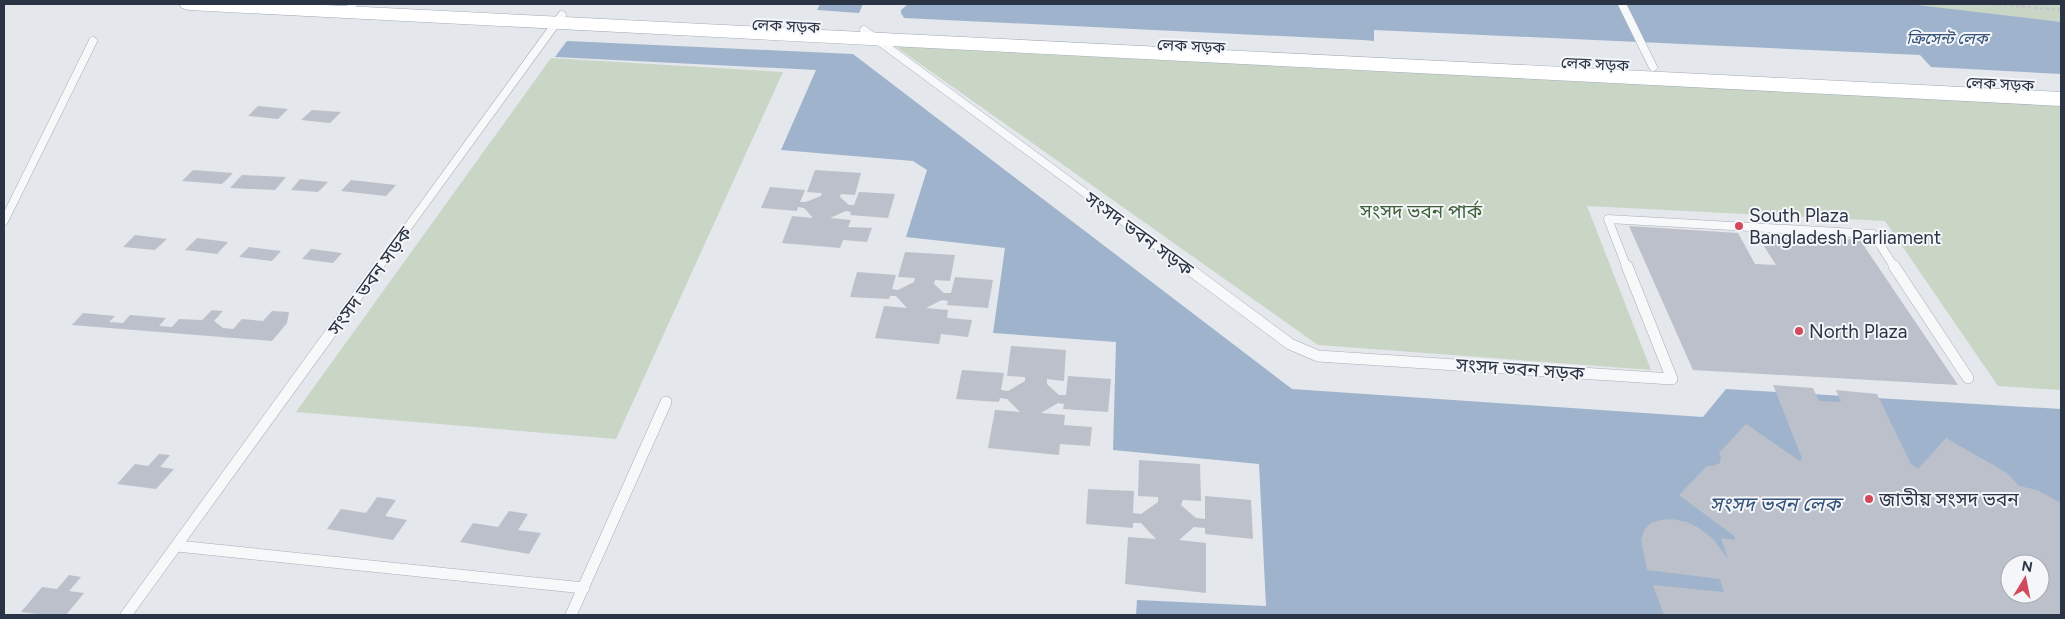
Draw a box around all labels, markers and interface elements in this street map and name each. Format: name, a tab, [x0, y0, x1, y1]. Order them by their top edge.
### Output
street label: লেক সড়ক	[751, 15, 822, 37]
water label: ক্রিসেন্ট লেক	[1906, 29, 1991, 48]
street label: লেক সড়ক	[1156, 35, 1227, 57]
street label: লেক সড়ক	[1560, 53, 1631, 75]
street label: লেক সড়ক	[1965, 73, 2036, 95]
street label: সংসদ ভবন সড়ক	[1079, 186, 1198, 282]
park label: সংসদ ভবন পার্ক	[1359, 200, 1483, 223]
place label: South Plaza Bangladesh Parliament	[1749, 204, 1941, 249]
marker: South Plaza Bangladesh Parliament	[1733, 220, 1745, 232]
street label: সংসদ ভবন সড়ক	[322, 222, 418, 341]
place label: North Plaza	[1809, 320, 1908, 343]
marker: North Plaza	[1793, 325, 1805, 337]
street label: সংসদ ভবন সড়ক	[1454, 353, 1586, 385]
place label: জাতীয় সংসদ ভবন	[1878, 488, 2019, 511]
water label: সংসদ ভবন লেক	[1710, 492, 1844, 516]
marker: জাতীয় সংসদ ভবন	[1863, 493, 1875, 505]
north arrow	[2000, 554, 2050, 604]
text: N	[2020, 557, 2034, 576]

